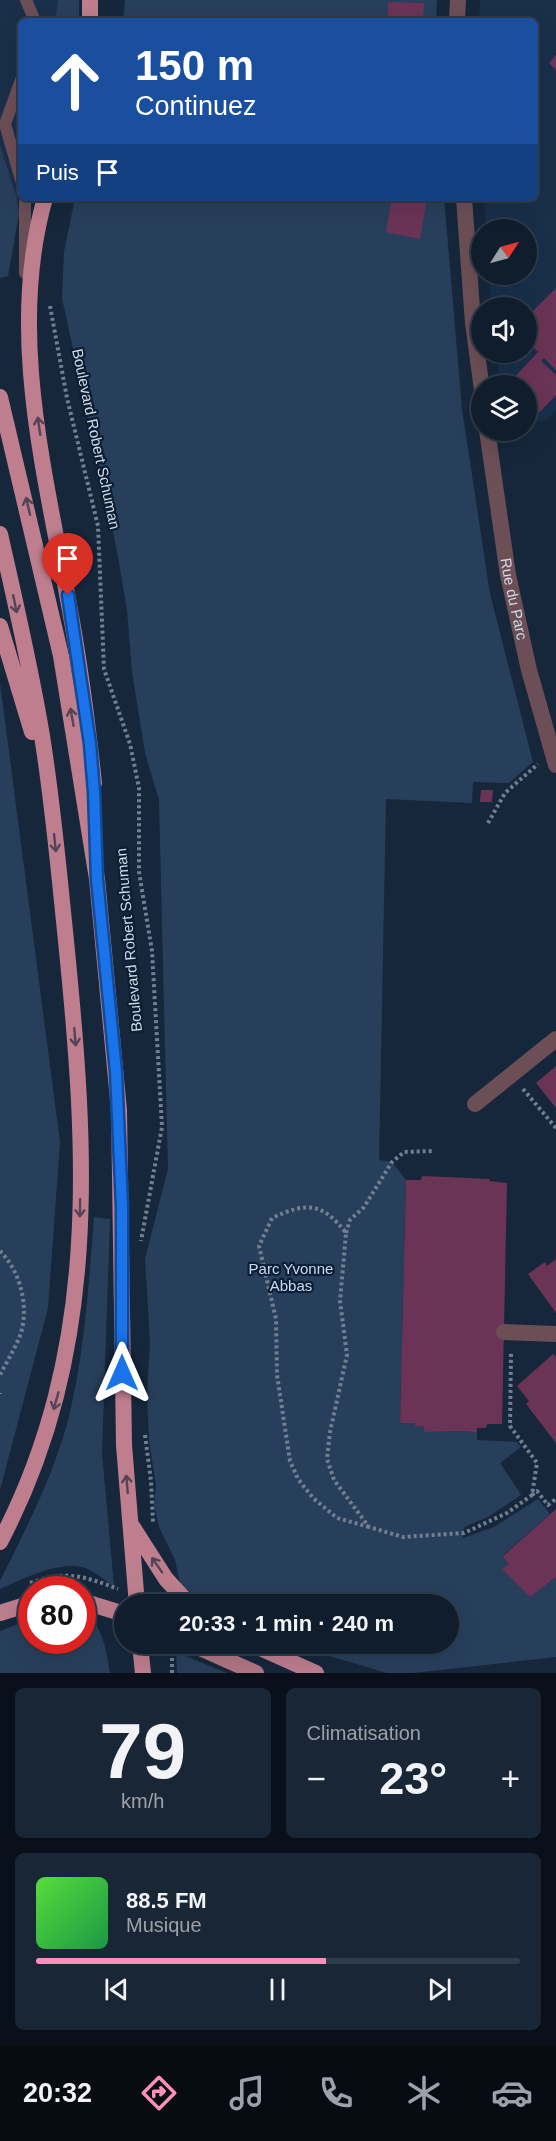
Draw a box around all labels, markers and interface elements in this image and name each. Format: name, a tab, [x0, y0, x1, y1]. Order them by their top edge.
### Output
icon: ahead	[36, 42, 114, 120]
text: 150 m	[135, 42, 254, 89]
text: Continuez	[135, 91, 257, 121]
icon: arrive	[91, 156, 124, 189]
text: Puis	[36, 160, 79, 185]
north arrow	[471, 219, 537, 285]
map controls	[471, 219, 537, 441]
button: sound	[471, 297, 537, 363]
street label: Boulevard Robert Schuman	[69, 347, 124, 531]
button: layers	[471, 375, 537, 441]
one-way arrow	[33, 417, 44, 437]
one-way arrow	[21, 497, 33, 516]
pin	[42, 533, 93, 595]
icon: arrive	[51, 542, 84, 575]
street label: Rue du Parc	[498, 557, 531, 642]
one-way arrow	[10, 593, 21, 613]
one-way arrow	[66, 708, 77, 728]
one-way arrow	[50, 833, 61, 852]
street label: Boulevard Robert Schuman	[112, 848, 145, 1033]
one-way arrow	[70, 1026, 81, 1046]
one-way arrow	[74, 1197, 86, 1217]
park label: Parc Yvonne Abbas	[249, 1260, 333, 1294]
position arrow	[90, 1341, 154, 1405]
one-way arrow	[50, 1391, 62, 1410]
one-way arrow	[121, 1474, 132, 1494]
one-way arrow	[151, 1558, 163, 1574]
speed limit sign: 80	[18, 1576, 96, 1654]
text: 20:33 · 1 min · 240 m	[179, 1611, 394, 1636]
text: 79	[99, 1707, 186, 1795]
text: Climatisation	[307, 1722, 421, 1744]
text: 23°	[379, 1753, 447, 1804]
text: −	[307, 1760, 326, 1797]
text: +	[501, 1760, 520, 1797]
text: km/h	[121, 1790, 164, 1812]
text: 88.5 FM	[126, 1888, 207, 1913]
text: Musique	[126, 1914, 202, 1936]
icon: previous	[100, 1973, 133, 2006]
icon: pause	[261, 1973, 294, 2006]
icon: next	[423, 1973, 456, 2006]
icon: directions	[138, 2072, 180, 2114]
icon: music	[226, 2072, 268, 2114]
icon: phone	[315, 2072, 357, 2114]
icon: climate	[403, 2072, 445, 2114]
icon: car	[491, 2072, 533, 2114]
text: 20:32	[23, 2078, 92, 2108]

